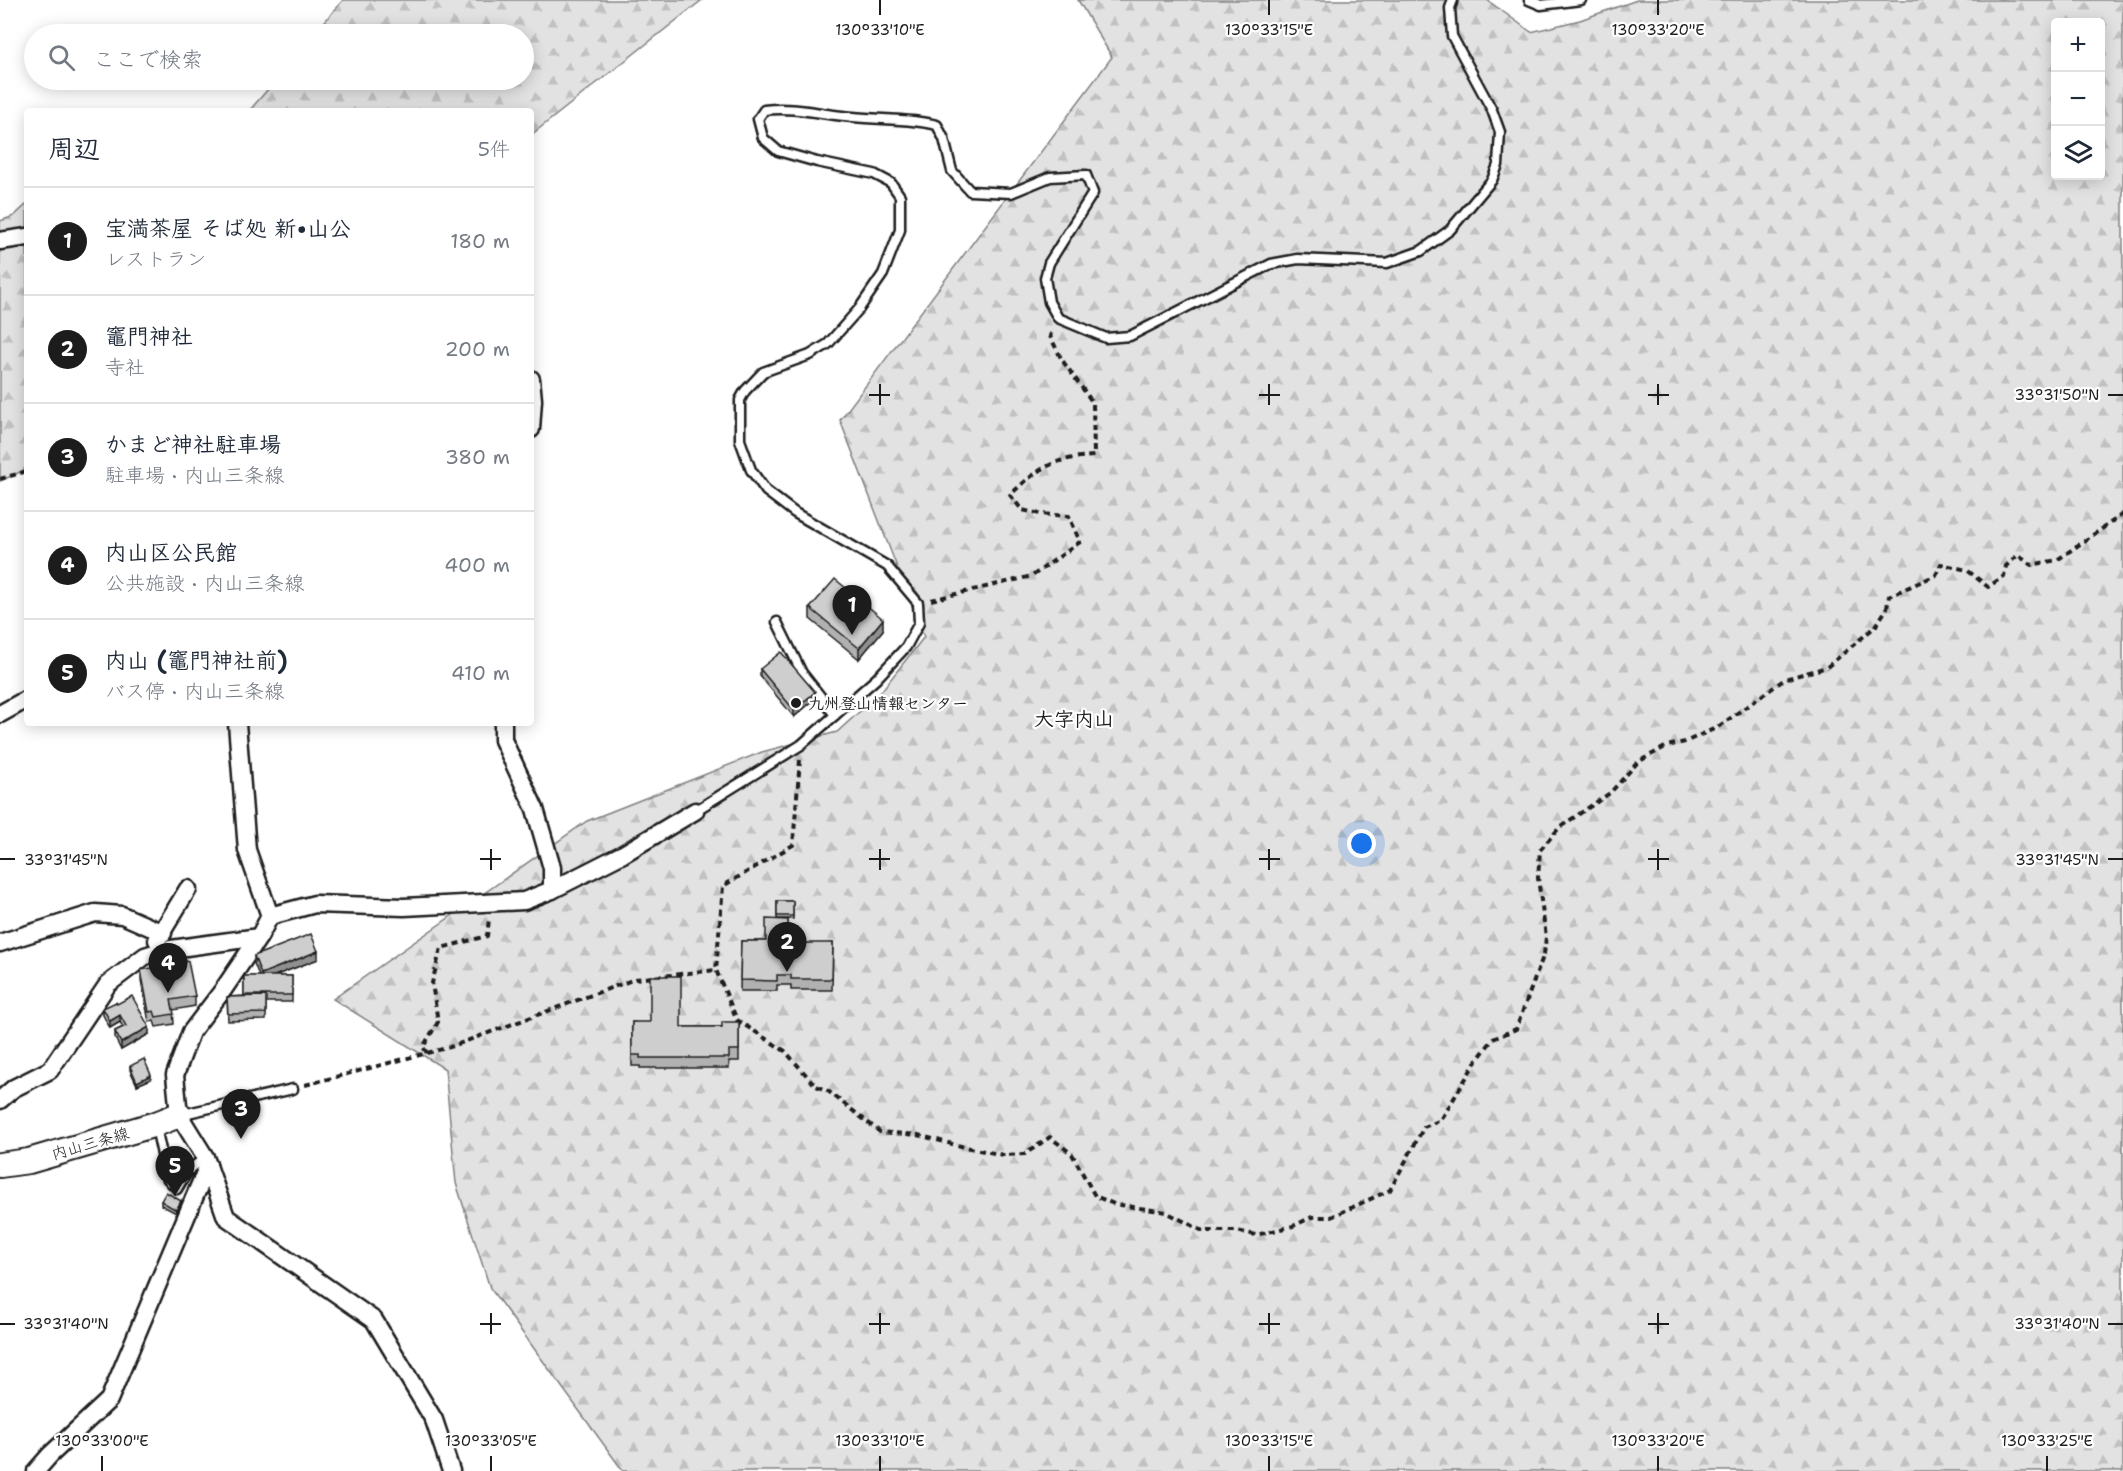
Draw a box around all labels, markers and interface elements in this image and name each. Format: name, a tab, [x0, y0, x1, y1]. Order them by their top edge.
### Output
map controls	[2051, 18, 2105, 180]
button: +	[2051, 18, 2105, 72]
text: 130°33'10"E	[835, 20, 925, 40]
text: 130°33'15"E	[1225, 20, 1313, 40]
text: 130°33'20"E	[1611, 20, 1705, 40]
search box	[24, 24, 534, 90]
icon: search	[45, 41, 78, 74]
text: ここで検索	[93, 45, 203, 74]
button: −	[2051, 72, 2105, 126]
button: layers	[2051, 126, 2105, 180]
text: 周辺	[48, 131, 100, 166]
text: 5件	[478, 136, 510, 162]
text: 宝満茶屋 そば処 新•山公	[105, 214, 351, 243]
text: 1	[63, 228, 72, 254]
text: 180 m	[450, 228, 510, 254]
text: レストラン	[105, 246, 207, 272]
text: 竈門神社	[105, 322, 193, 351]
text: 2	[61, 336, 75, 362]
text: 200 m	[445, 336, 510, 362]
text: 寺社	[105, 354, 145, 380]
text: 33°31'50"N	[2015, 385, 2099, 405]
text: かまど神社駐車場	[105, 430, 281, 459]
text: 3	[61, 444, 75, 470]
text: 380 m	[445, 444, 510, 470]
text: 駐車場 · 内山三条線	[105, 462, 284, 488]
text: 内山区公民館	[105, 538, 237, 567]
text: 4	[61, 552, 75, 578]
text: 400 m	[444, 552, 510, 578]
text: 公共施設 · 内山三条線	[105, 570, 304, 596]
pin: 1	[832, 586, 872, 635]
text: 内山 (竈門神社前)	[105, 646, 288, 675]
text: 5	[61, 660, 74, 686]
text: 410 m	[451, 660, 510, 686]
text: バス停 · 内山三条線	[105, 678, 284, 704]
place label: 九州登山情報センター	[808, 693, 968, 714]
marker: 九州登山情報センター	[789, 696, 803, 710]
district label: 大字内山	[1034, 706, 1114, 732]
your location	[1347, 829, 1376, 858]
text: 33°31'45"N	[24, 850, 108, 870]
text: 33°31'45"N	[2015, 850, 2099, 870]
pin: 2	[768, 922, 806, 972]
pin: 4	[148, 944, 188, 993]
pin: 3	[222, 1090, 260, 1139]
street label: 内山三条線	[49, 1122, 131, 1165]
pin: 5	[156, 1146, 195, 1196]
text: 33°31'40"N	[23, 1314, 109, 1334]
text: 33°31'40"N	[2014, 1314, 2100, 1334]
text: 130°33'00"E	[55, 1431, 149, 1451]
text: 130°33'05"E	[445, 1431, 537, 1451]
text: 130°33'10"E	[835, 1431, 925, 1451]
text: 130°33'15"E	[1225, 1431, 1313, 1451]
text: 130°33'20"E	[1611, 1431, 1705, 1451]
text: 130°33'25"E	[2001, 1431, 2093, 1451]

